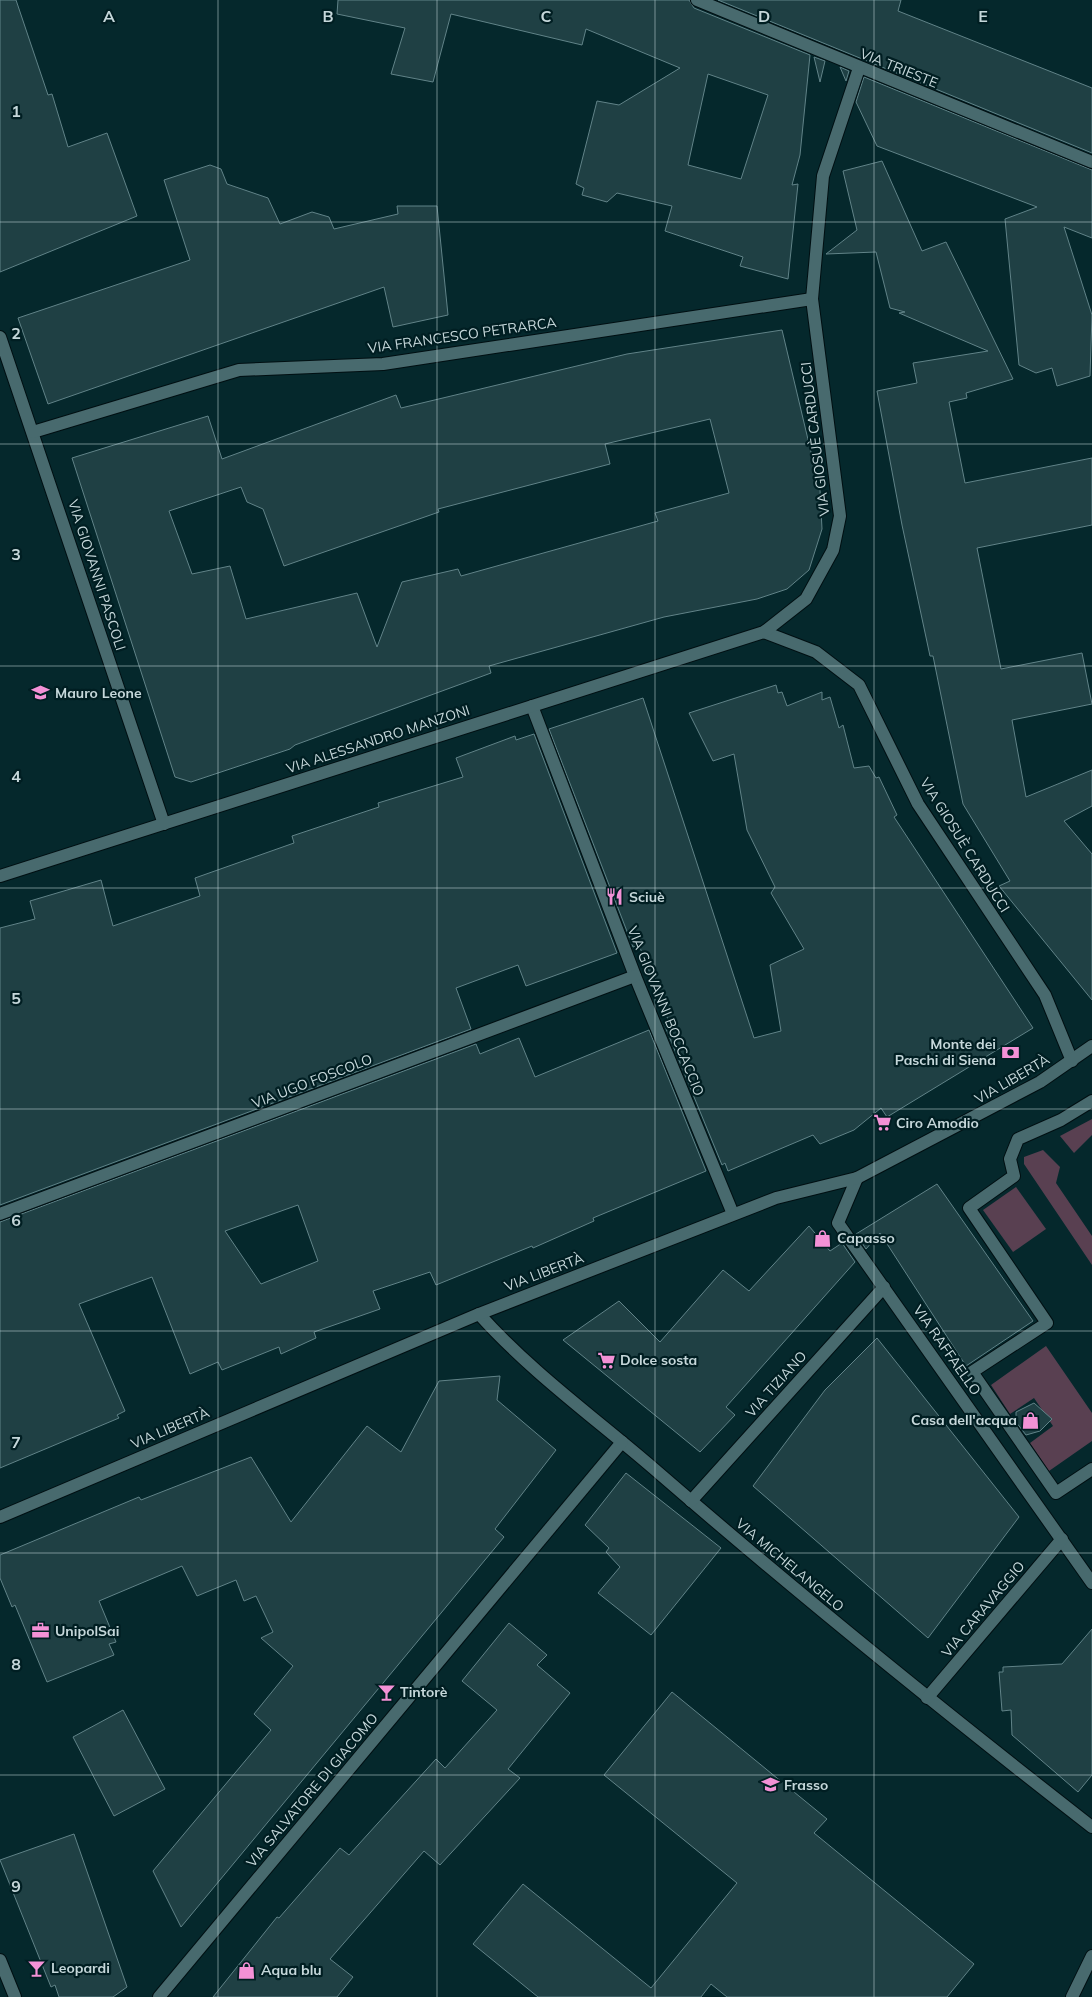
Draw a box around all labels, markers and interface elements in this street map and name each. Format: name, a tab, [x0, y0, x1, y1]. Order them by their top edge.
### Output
text: A	[103, 6, 115, 26]
text: B	[322, 6, 334, 26]
text: C	[541, 6, 552, 26]
text: D	[758, 6, 770, 26]
text: E	[978, 6, 988, 26]
street label: VIA TRIESTE	[857, 44, 941, 92]
text: 1	[11, 101, 21, 121]
street label: VIA FRANCESCO PETRARCA	[367, 313, 558, 357]
text: 2	[11, 323, 21, 343]
street label: VIA GIOSUÈ CARDUCCI	[797, 361, 833, 517]
street label: VIA GIOVANNI PASCOLI	[64, 497, 130, 653]
text: 3	[11, 544, 21, 564]
school or university icon: Mauro Leone	[31, 683, 51, 703]
place label: Mauro Leone	[55, 684, 142, 702]
street label: VIA ALESSANDRO MANZONI	[284, 701, 472, 777]
text: 4	[11, 766, 21, 786]
street label: VIA GIOSUÈ CARDUCCI	[916, 774, 1014, 916]
restaurant icon: Sciuè	[605, 887, 625, 907]
place label: Sciuè	[629, 888, 665, 906]
street label: VIA GIOVANNI BOCCACCIO	[624, 923, 708, 1099]
text: 5	[11, 988, 21, 1008]
place label: Monte dei Paschi di Siena	[895, 1035, 996, 1069]
bank icon: Monte dei Paschi di Siena	[1000, 1042, 1020, 1062]
street label: VIA UGO FOSCOLO	[249, 1050, 375, 1112]
street label: VIA LIBERTÀ	[971, 1050, 1053, 1108]
supermarket icon: Ciro Amodio	[872, 1113, 892, 1133]
place label: Ciro Amodio	[896, 1114, 979, 1132]
text: 6	[11, 1210, 21, 1230]
shop icon: Capasso	[813, 1228, 833, 1248]
place label: Capasso	[837, 1229, 895, 1247]
street label: VIA LIBERTÀ	[502, 1248, 587, 1295]
street label: VIA RAFFAELLO	[909, 1301, 985, 1399]
street label: VIA TIZIANO	[742, 1347, 810, 1421]
supermarket icon: Dolce sosta	[596, 1350, 616, 1370]
place label: Dolce sosta	[620, 1351, 697, 1369]
street label: VIA LIBERTÀ	[128, 1403, 213, 1453]
shop icon: Casa dell'acqua	[1021, 1410, 1041, 1430]
place label: Casa dell'acqua	[911, 1411, 1017, 1429]
text: 7	[11, 1432, 21, 1452]
street label: VIA MICHELANGELO	[732, 1514, 848, 1616]
street label: VIA CARAVAGGIO	[938, 1557, 1028, 1661]
office icon: UnipolSai	[31, 1621, 51, 1641]
place label: UnipolSai	[55, 1622, 119, 1640]
text: 8	[11, 1654, 21, 1674]
bar icon: Tintorè	[376, 1682, 396, 1702]
place label: Tintorè	[400, 1683, 448, 1701]
street label: VIA SALVATORE DI GIACOMO	[242, 1709, 382, 1871]
school or university icon: Frasso	[760, 1775, 780, 1795]
place label: Frasso	[784, 1776, 828, 1794]
text: 9	[11, 1876, 21, 1896]
bar icon: Leopardi	[27, 1958, 47, 1978]
place label: Leopardi	[51, 1959, 110, 1977]
shop icon: Aqua blu	[237, 1960, 257, 1980]
place label: Aqua blu	[261, 1961, 322, 1979]

